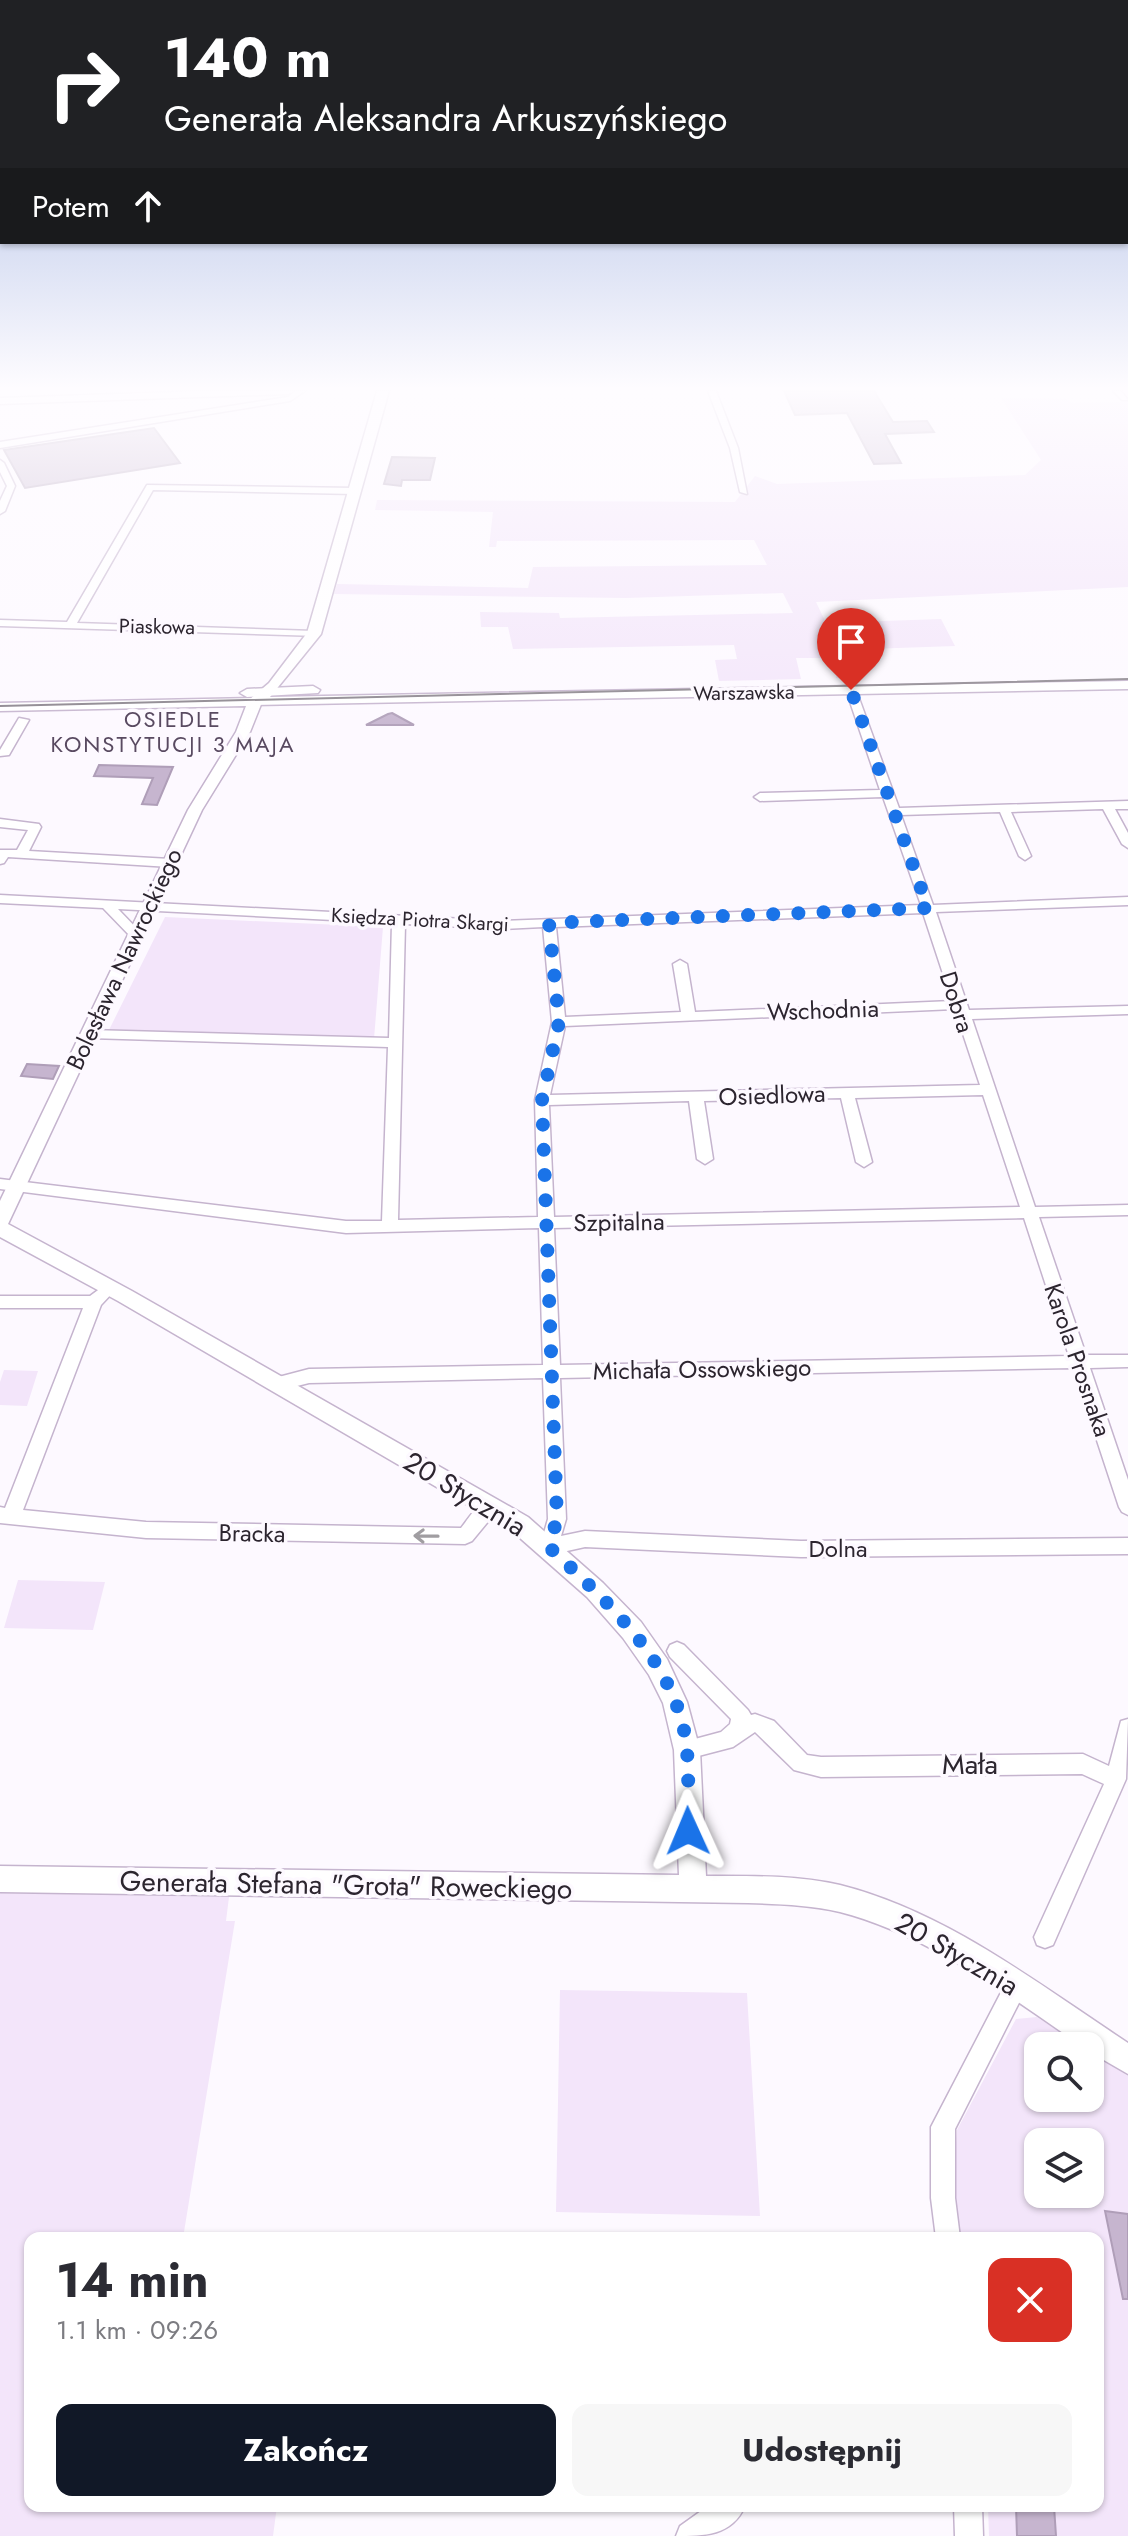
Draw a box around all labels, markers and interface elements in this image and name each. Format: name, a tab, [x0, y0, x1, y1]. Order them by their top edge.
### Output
text: 140 m	[164, 17, 331, 98]
icon: right	[32, 32, 136, 136]
text: Generała Aleksandra Arkuszyńskiego	[164, 92, 727, 144]
icon: ahead	[126, 184, 170, 228]
text: Potem	[32, 185, 110, 228]
pin	[817, 608, 885, 690]
street label: Piaskowa	[119, 612, 195, 642]
icon: arrive	[829, 620, 873, 664]
street label: Warszawska	[693, 678, 795, 708]
district label: OSIEDLE KONSTYTUCJI 3 MAJA	[51, 703, 295, 760]
street label: Bolesława Nawrockiego	[57, 842, 191, 1076]
street label: Księdza Piotra Skargi	[330, 901, 510, 939]
street label: Dobra	[931, 967, 983, 1037]
street label: Wschodnia	[766, 991, 880, 1029]
street label: Osiedlowa	[718, 1076, 826, 1114]
street label: Szpitalna	[573, 1204, 665, 1240]
street label: Karola Prosnaka	[1035, 1279, 1121, 1441]
street label: Michała Ossowskiego	[592, 1350, 812, 1388]
street label: 20 Stycznia	[396, 1441, 534, 1547]
street label: Bracka	[218, 1515, 286, 1551]
one-way arrow	[413, 1528, 440, 1543]
street label: Dolna	[808, 1531, 868, 1566]
street label: Mała	[942, 1744, 998, 1785]
position arrow	[646, 1789, 730, 1873]
street label: Generała Stefana "Grota" Roweckiego	[119, 1861, 573, 1909]
street label: 20 Stycznia	[888, 1902, 1026, 2006]
map controls	[1024, 2032, 1104, 2208]
button: search	[1024, 2032, 1104, 2112]
button: layers	[1024, 2128, 1104, 2208]
text: 14 min	[56, 2246, 209, 2315]
button: close	[988, 2258, 1072, 2342]
text: 1.1 km · 09:26	[56, 2311, 218, 2349]
button: Zakończ	[56, 2404, 556, 2496]
button: Udostępnij	[572, 2404, 1072, 2496]

